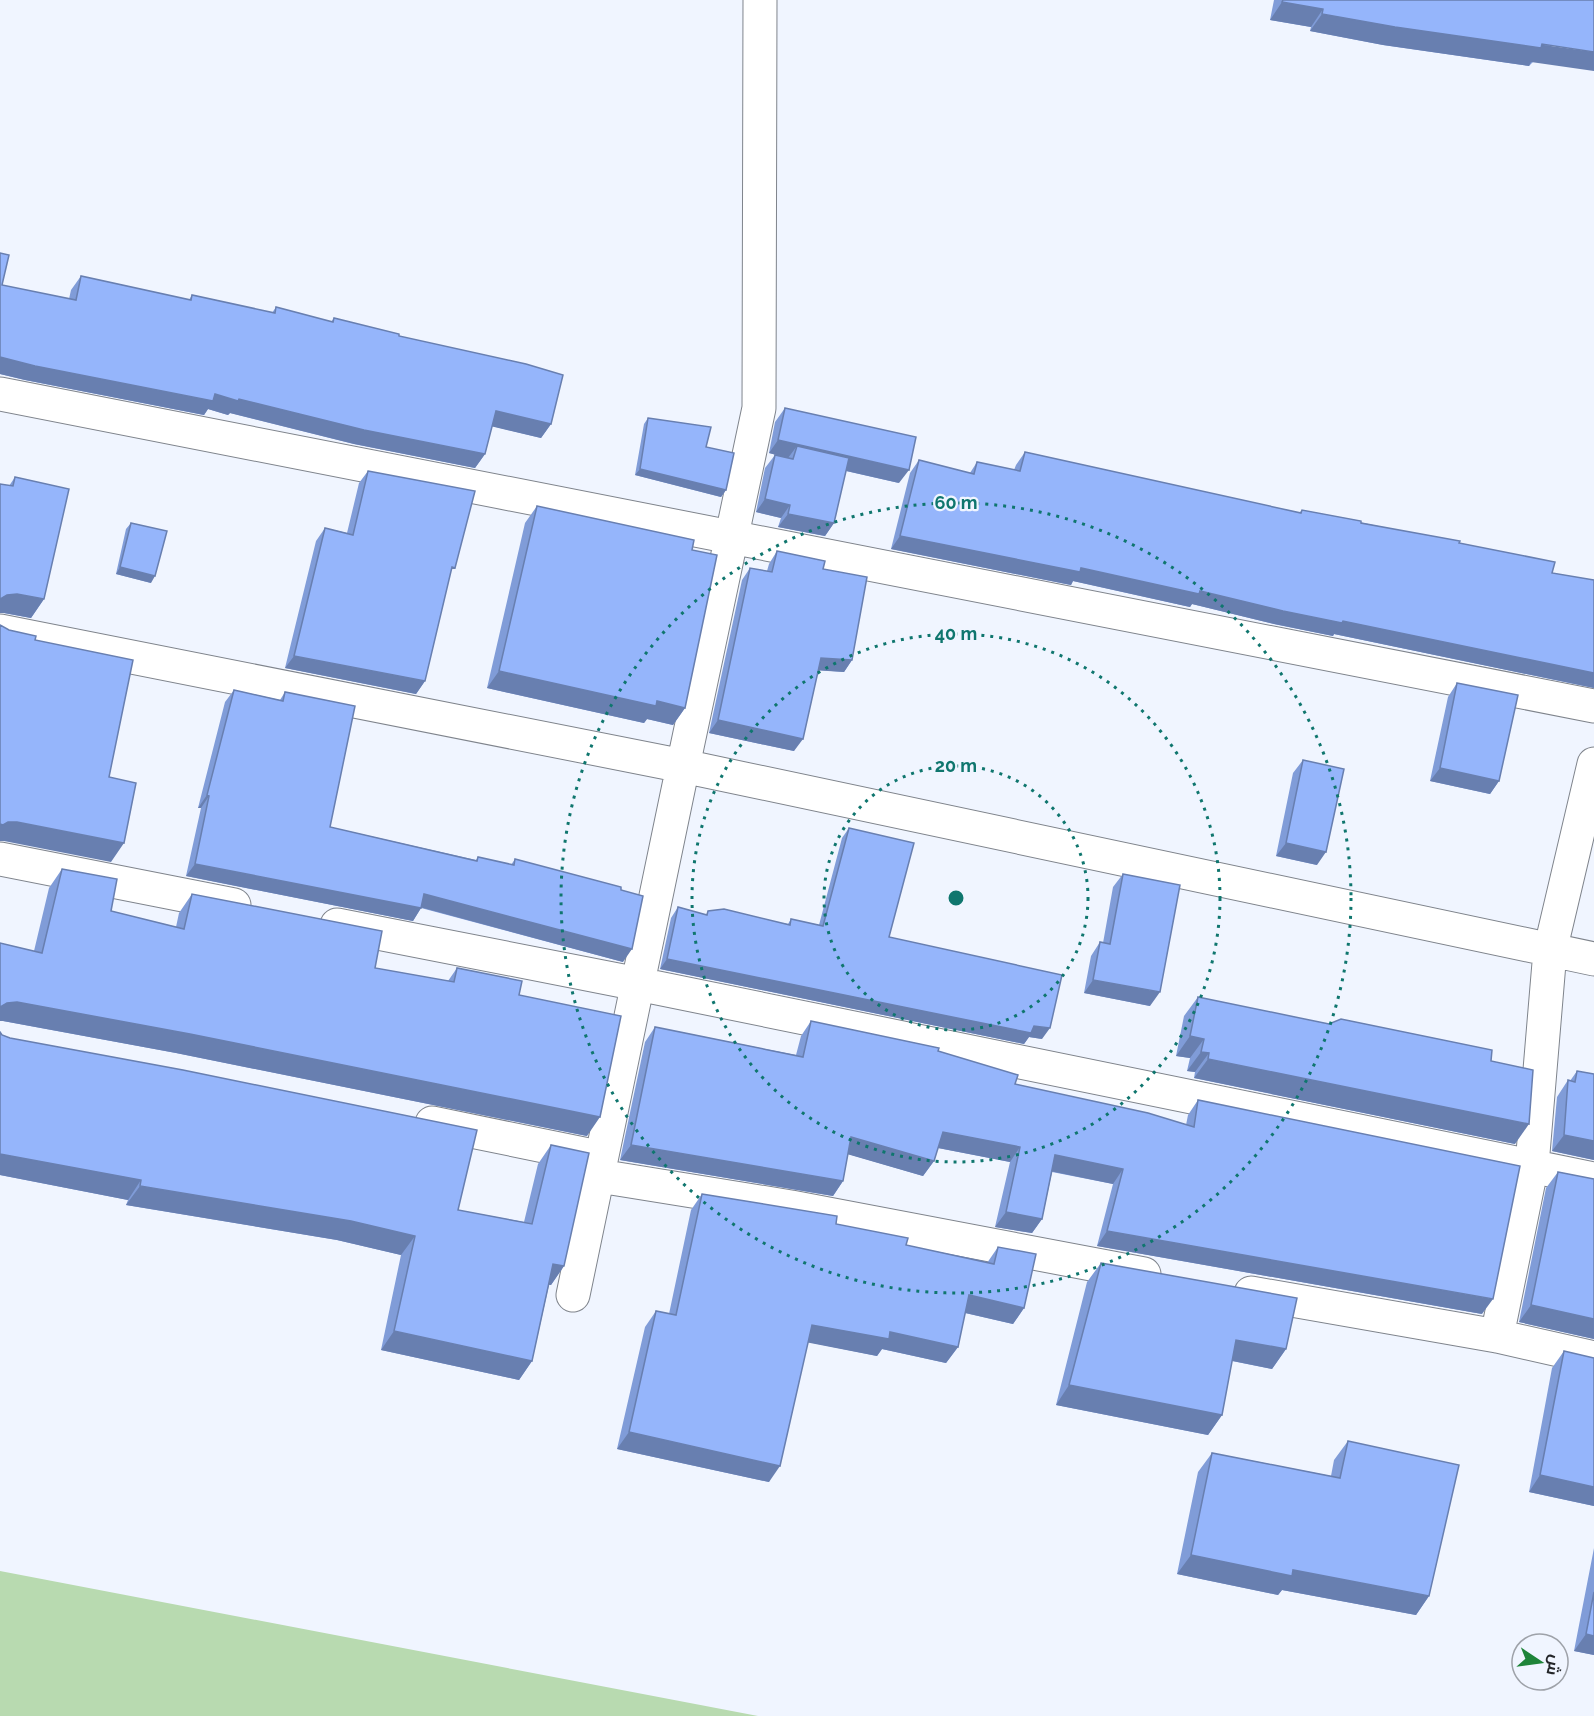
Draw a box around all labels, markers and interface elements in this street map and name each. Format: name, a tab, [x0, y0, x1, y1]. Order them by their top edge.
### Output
text: 60 m	[934, 492, 978, 513]
text: 40 m	[935, 623, 977, 644]
text: 20 m	[935, 755, 977, 776]
centre of rings	[946, 888, 966, 908]
north arrow	[1510, 1632, 1570, 1692]
text: ش	[1543, 1653, 1566, 1677]

